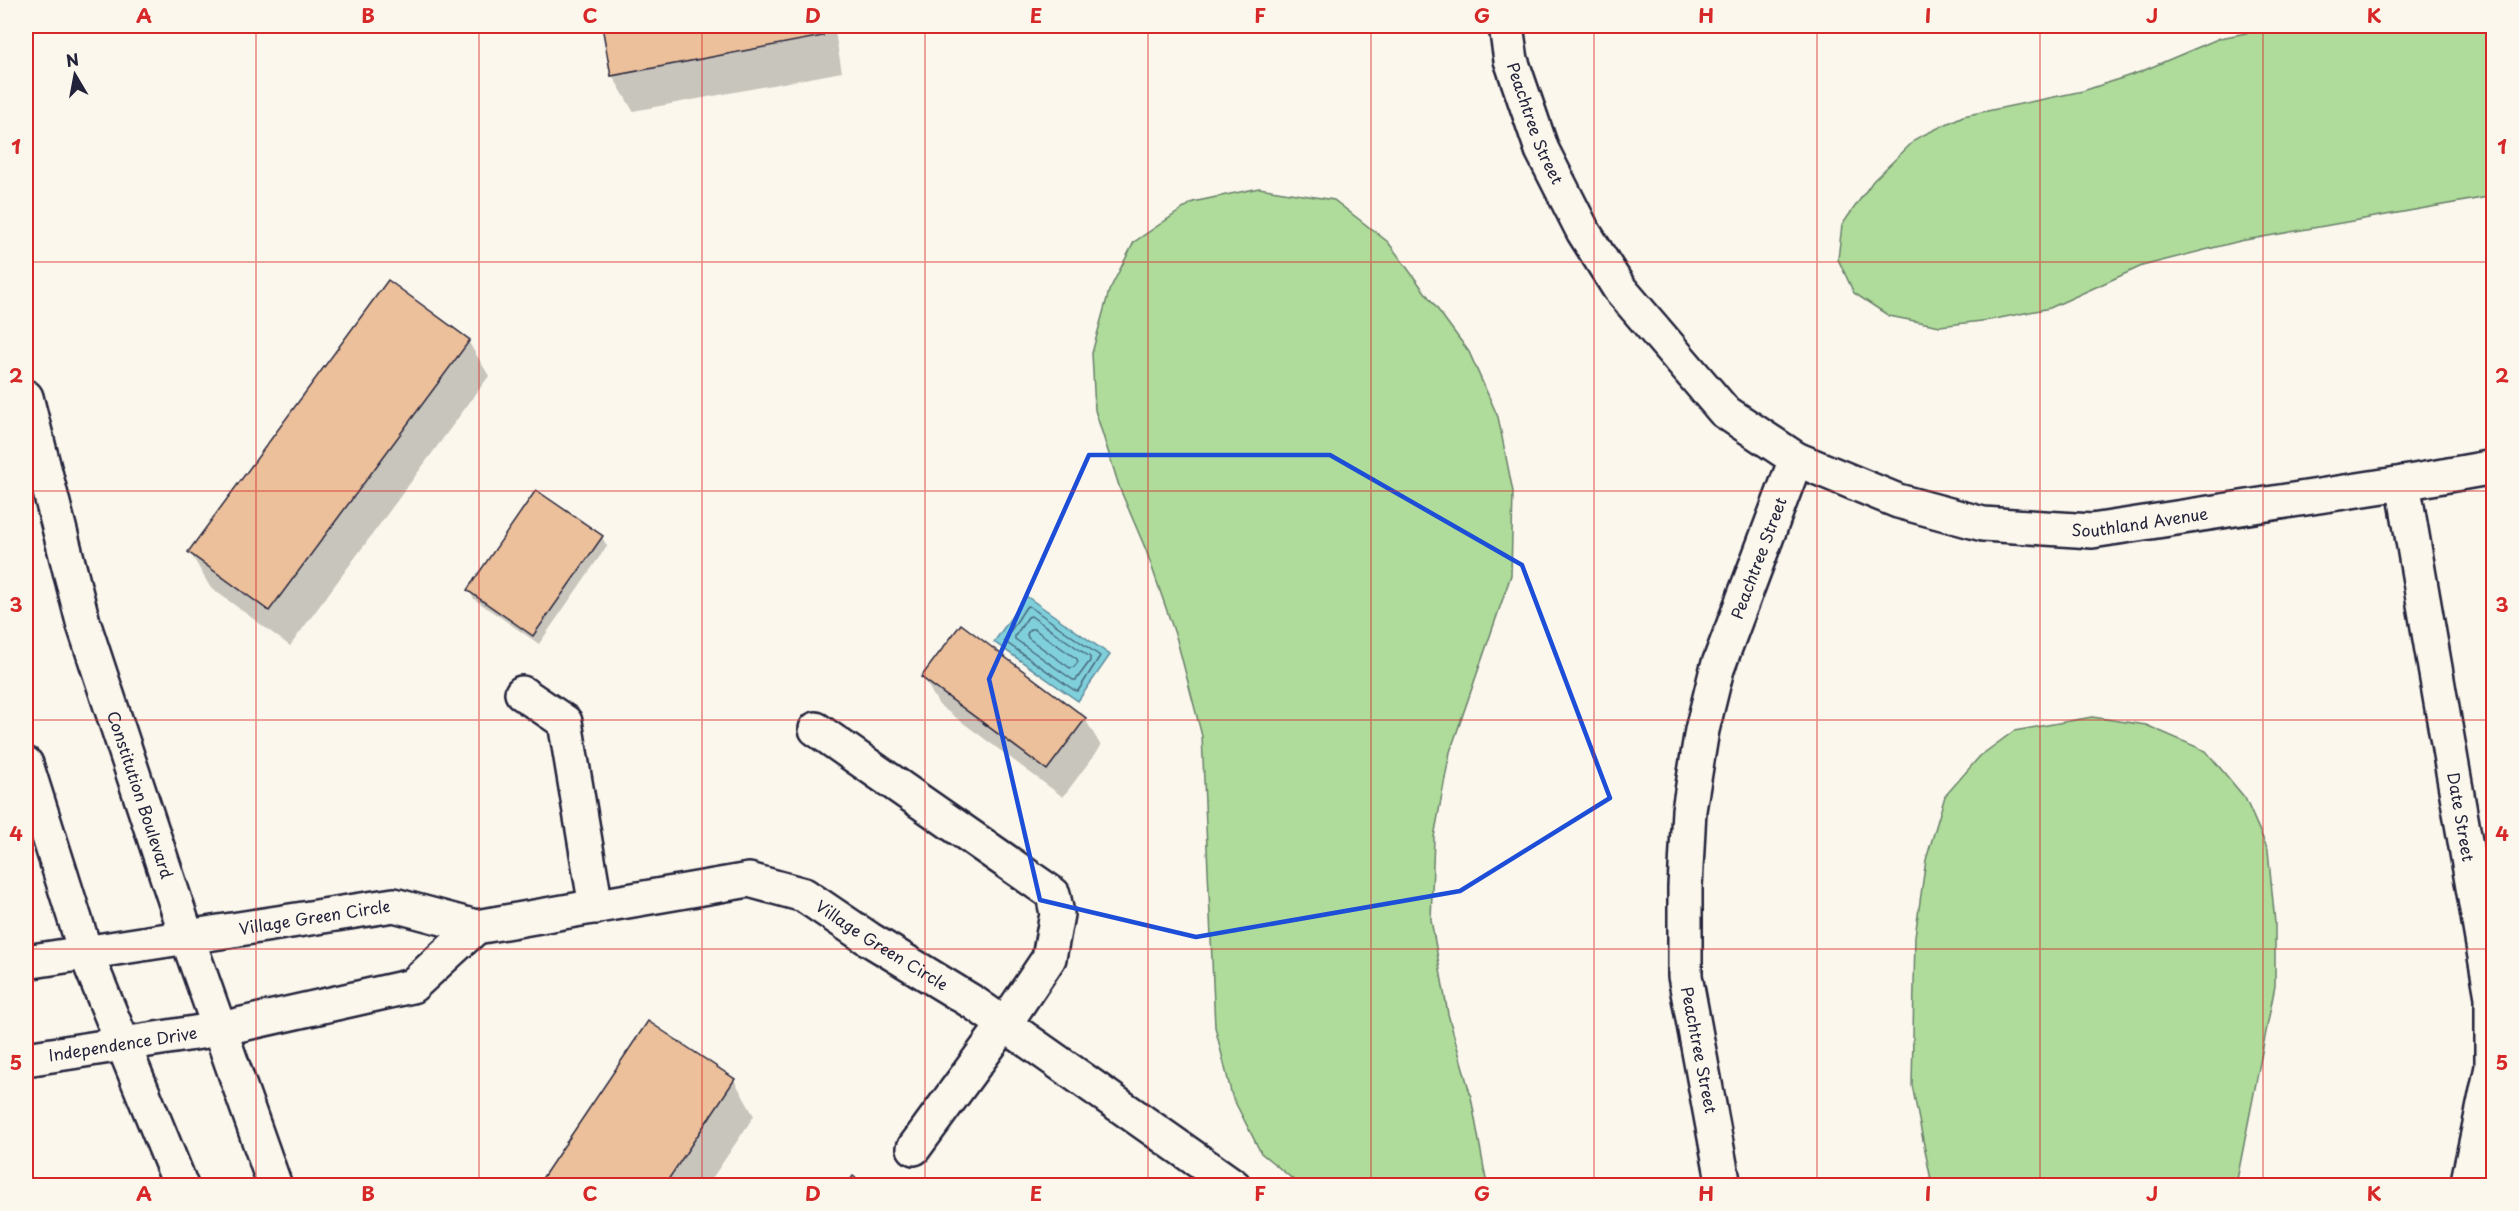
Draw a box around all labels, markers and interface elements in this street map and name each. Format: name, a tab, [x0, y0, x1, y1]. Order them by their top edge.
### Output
text: A	[136, 0, 152, 30]
text: B	[361, 0, 375, 30]
text: C	[582, 0, 598, 30]
text: D	[805, 0, 821, 30]
text: E	[1030, 0, 1042, 30]
text: F	[1254, 0, 1266, 30]
text: G	[1474, 0, 1490, 30]
text: H	[1698, 0, 1714, 30]
text: I	[1925, 0, 1931, 30]
text: J	[2146, 0, 2158, 30]
text: K	[2367, 0, 2382, 30]
north arrow	[45, 45, 105, 105]
text: N	[64, 46, 81, 72]
street label: Peachtree Street	[1502, 59, 1570, 188]
text: 1	[11, 131, 21, 161]
text: 1	[2497, 131, 2507, 161]
text: 2	[9, 360, 23, 390]
text: 2	[2495, 360, 2509, 390]
street label: Peachtree Street	[1724, 493, 1792, 622]
street label: Southland Avenue	[2071, 500, 2210, 542]
text: 3	[9, 589, 23, 619]
text: 3	[2495, 589, 2509, 619]
street label: Constitution Boulevard	[102, 707, 180, 882]
street label: Date Street	[2442, 770, 2481, 864]
text: 4	[9, 818, 23, 848]
text: 4	[2495, 818, 2509, 848]
street label: Village Green Circle	[237, 893, 392, 940]
street label: Village Green Circle	[811, 893, 953, 996]
street label: Peachtree Street	[1676, 984, 1724, 1115]
street label: Independence Drive	[47, 1020, 199, 1066]
text: 5	[10, 1047, 22, 1077]
text: 5	[2496, 1047, 2508, 1077]
text: A	[136, 1178, 152, 1208]
text: B	[361, 1178, 375, 1208]
text: C	[582, 1178, 598, 1208]
text: D	[805, 1178, 821, 1208]
text: E	[1030, 1178, 1042, 1208]
text: F	[1254, 1178, 1266, 1208]
text: G	[1474, 1178, 1490, 1208]
text: H	[1698, 1178, 1714, 1208]
text: I	[1925, 1178, 1931, 1208]
text: J	[2146, 1178, 2158, 1208]
text: K	[2367, 1178, 2382, 1208]

